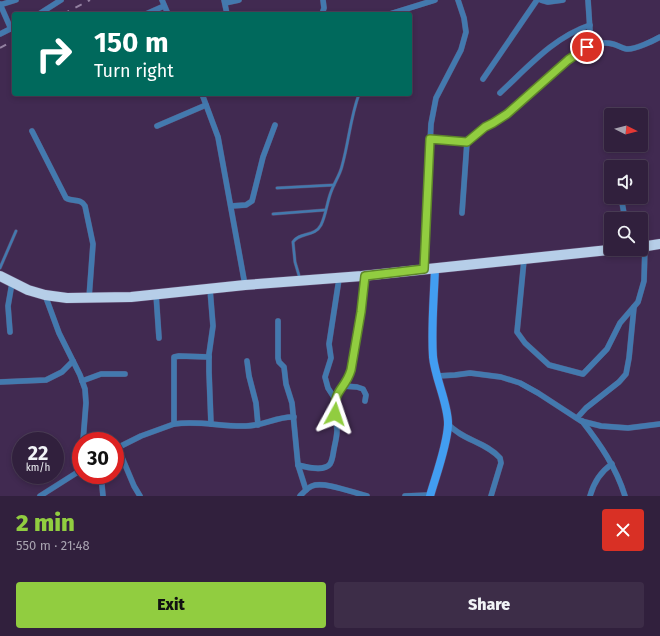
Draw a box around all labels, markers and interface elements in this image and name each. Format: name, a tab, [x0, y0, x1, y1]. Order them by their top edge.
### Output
text: 150 m	[94, 26, 169, 59]
icon: right	[28, 28, 80, 80]
pin	[570, 30, 604, 64]
icon: arrive	[576, 36, 598, 58]
text: Turn right	[94, 60, 174, 82]
north arrow	[604, 108, 648, 152]
map controls	[604, 108, 648, 256]
button: sound	[604, 160, 648, 204]
button: search	[604, 212, 648, 256]
position arrow	[314, 393, 356, 435]
speed limit sign: 30	[72, 432, 124, 484]
text: 22	[28, 441, 48, 465]
text: km/h	[26, 462, 50, 474]
text: 2 min	[16, 509, 75, 537]
button: close	[602, 509, 644, 551]
text: 550 m · 21:48	[16, 538, 90, 553]
button: Exit	[16, 582, 326, 628]
button: Share	[334, 582, 644, 628]

